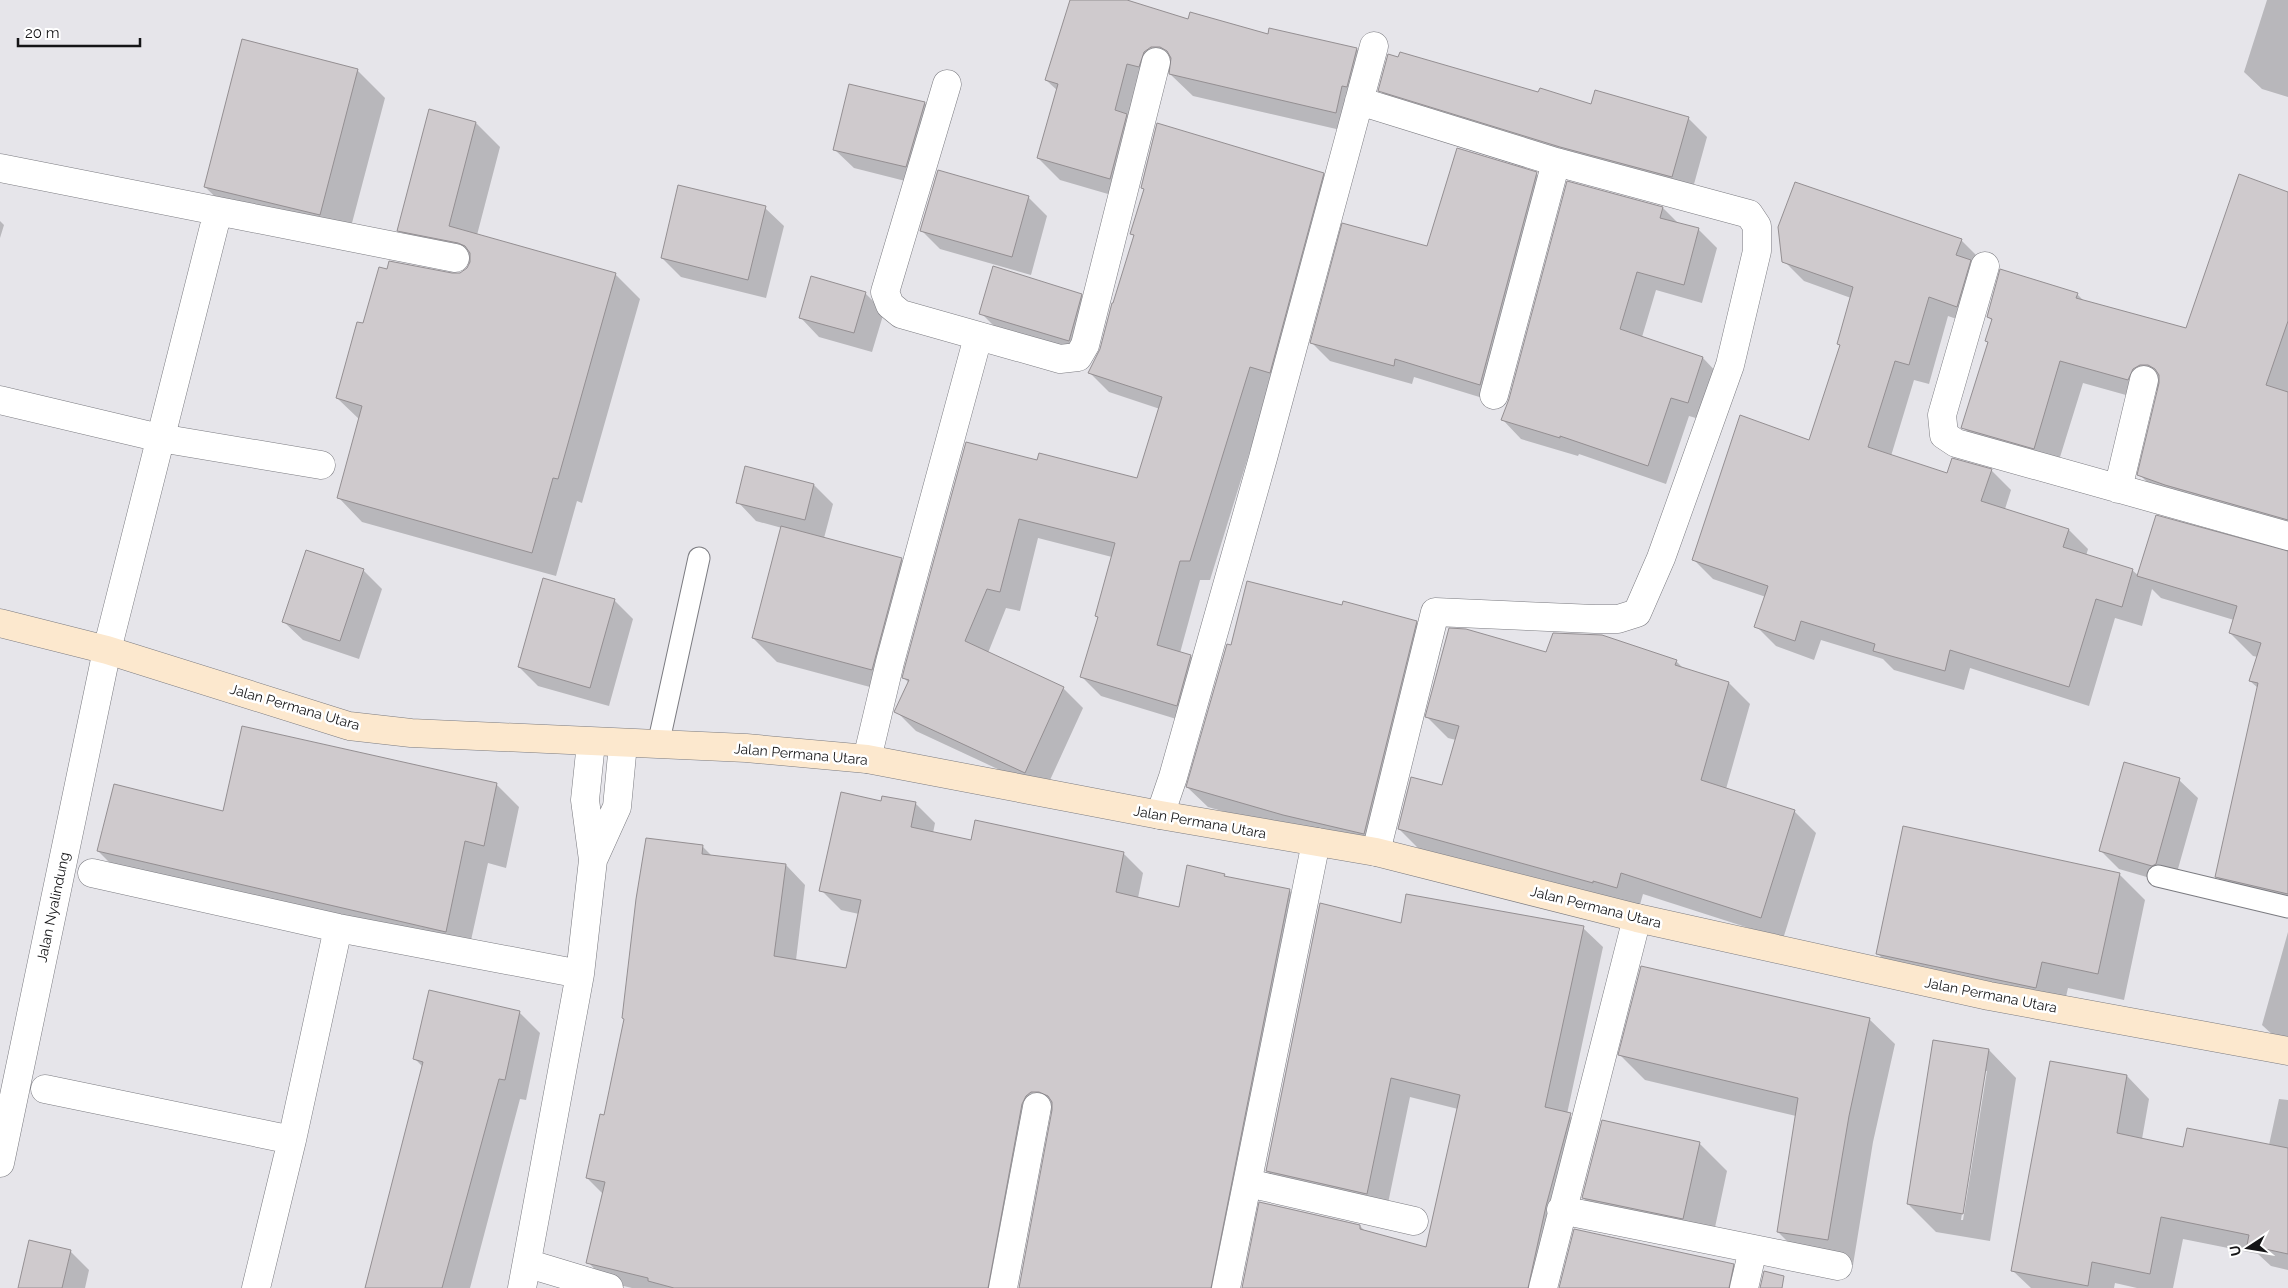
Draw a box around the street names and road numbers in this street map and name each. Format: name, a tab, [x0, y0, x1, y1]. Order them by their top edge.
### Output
street label: Jalan Permana Utara	[228, 681, 362, 733]
street label: Jalan Permana Utara	[733, 740, 869, 768]
street label: Jalan Permana Utara	[1132, 802, 1268, 842]
street label: Jalan Nyalindung	[34, 850, 72, 964]
street label: Jalan Permana Utara	[1529, 883, 1663, 931]
street label: Jalan Permana Utara	[1924, 974, 2058, 1016]

